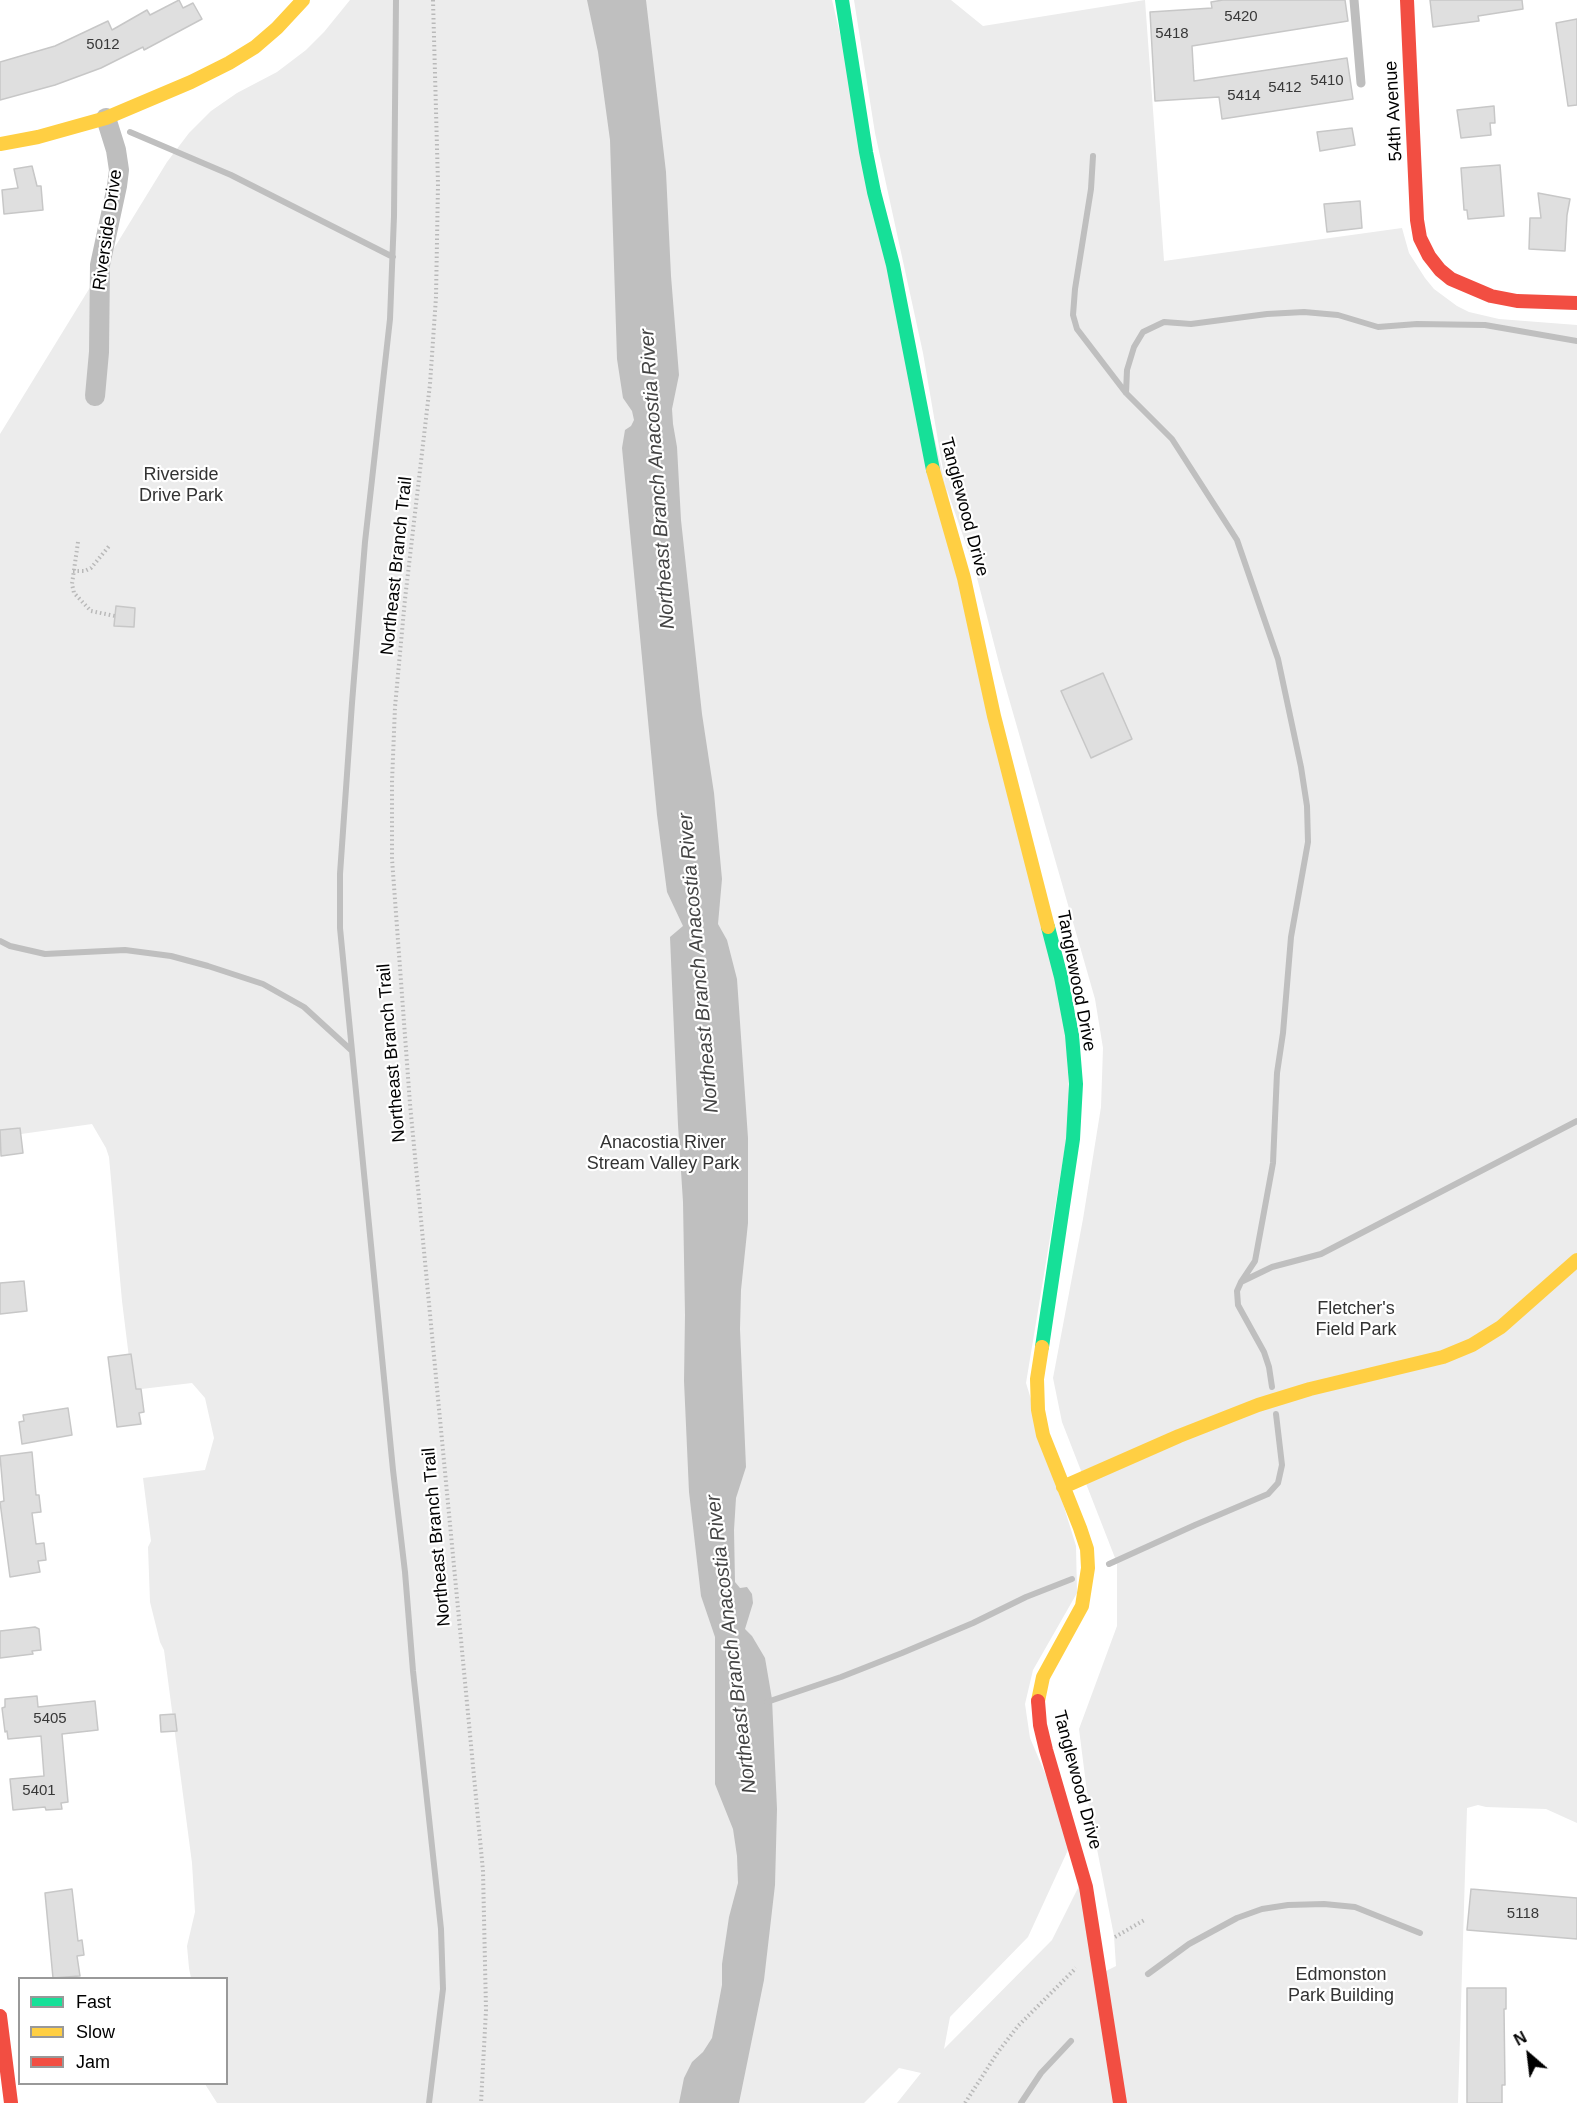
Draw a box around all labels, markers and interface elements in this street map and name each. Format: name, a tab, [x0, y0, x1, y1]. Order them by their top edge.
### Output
house number: 5420	[1224, 8, 1258, 26]
house number: 5418	[1155, 25, 1189, 43]
house number: 5012	[86, 36, 120, 54]
street label: 54th Avenue	[1381, 60, 1407, 162]
house number: 5410	[1310, 72, 1344, 90]
house number: 5412	[1268, 79, 1302, 97]
house number: 5414	[1227, 87, 1261, 105]
street label: Riverside Drive	[89, 168, 127, 292]
water label: Northeast Branch Anacostia River	[636, 328, 680, 630]
street label: Tanglewood Drive	[935, 435, 993, 579]
park label: Riverside Drive Park	[139, 464, 223, 506]
street label: Northeast Branch Trail	[377, 476, 417, 656]
water label: Northeast Branch Anacostia River	[674, 812, 724, 1114]
street label: Tanglewood Drive	[1052, 909, 1100, 1053]
street label: Northeast Branch Trail	[373, 963, 411, 1143]
park label: Anacostia River Stream Valley Park	[587, 1132, 739, 1174]
park label: Fletcher's Field Park	[1315, 1298, 1397, 1340]
street label: Northeast Branch Trail	[418, 1447, 456, 1627]
water label: Northeast Branch Anacostia River	[702, 1493, 762, 1795]
street label: Tanglewood Drive	[1048, 1708, 1106, 1852]
house number: 5405	[33, 1710, 67, 1728]
house number: 5401	[22, 1782, 56, 1800]
house number: 5118	[1507, 1905, 1539, 1923]
park label: Edmonston Park Building	[1288, 1964, 1394, 2006]
legend	[18, 1977, 228, 2085]
text: Fast	[76, 1992, 111, 2012]
text: Slow	[76, 2022, 115, 2042]
north arrow	[1499, 2025, 1559, 2085]
text: N	[1511, 2028, 1529, 2049]
text: Jam	[76, 2052, 110, 2072]

